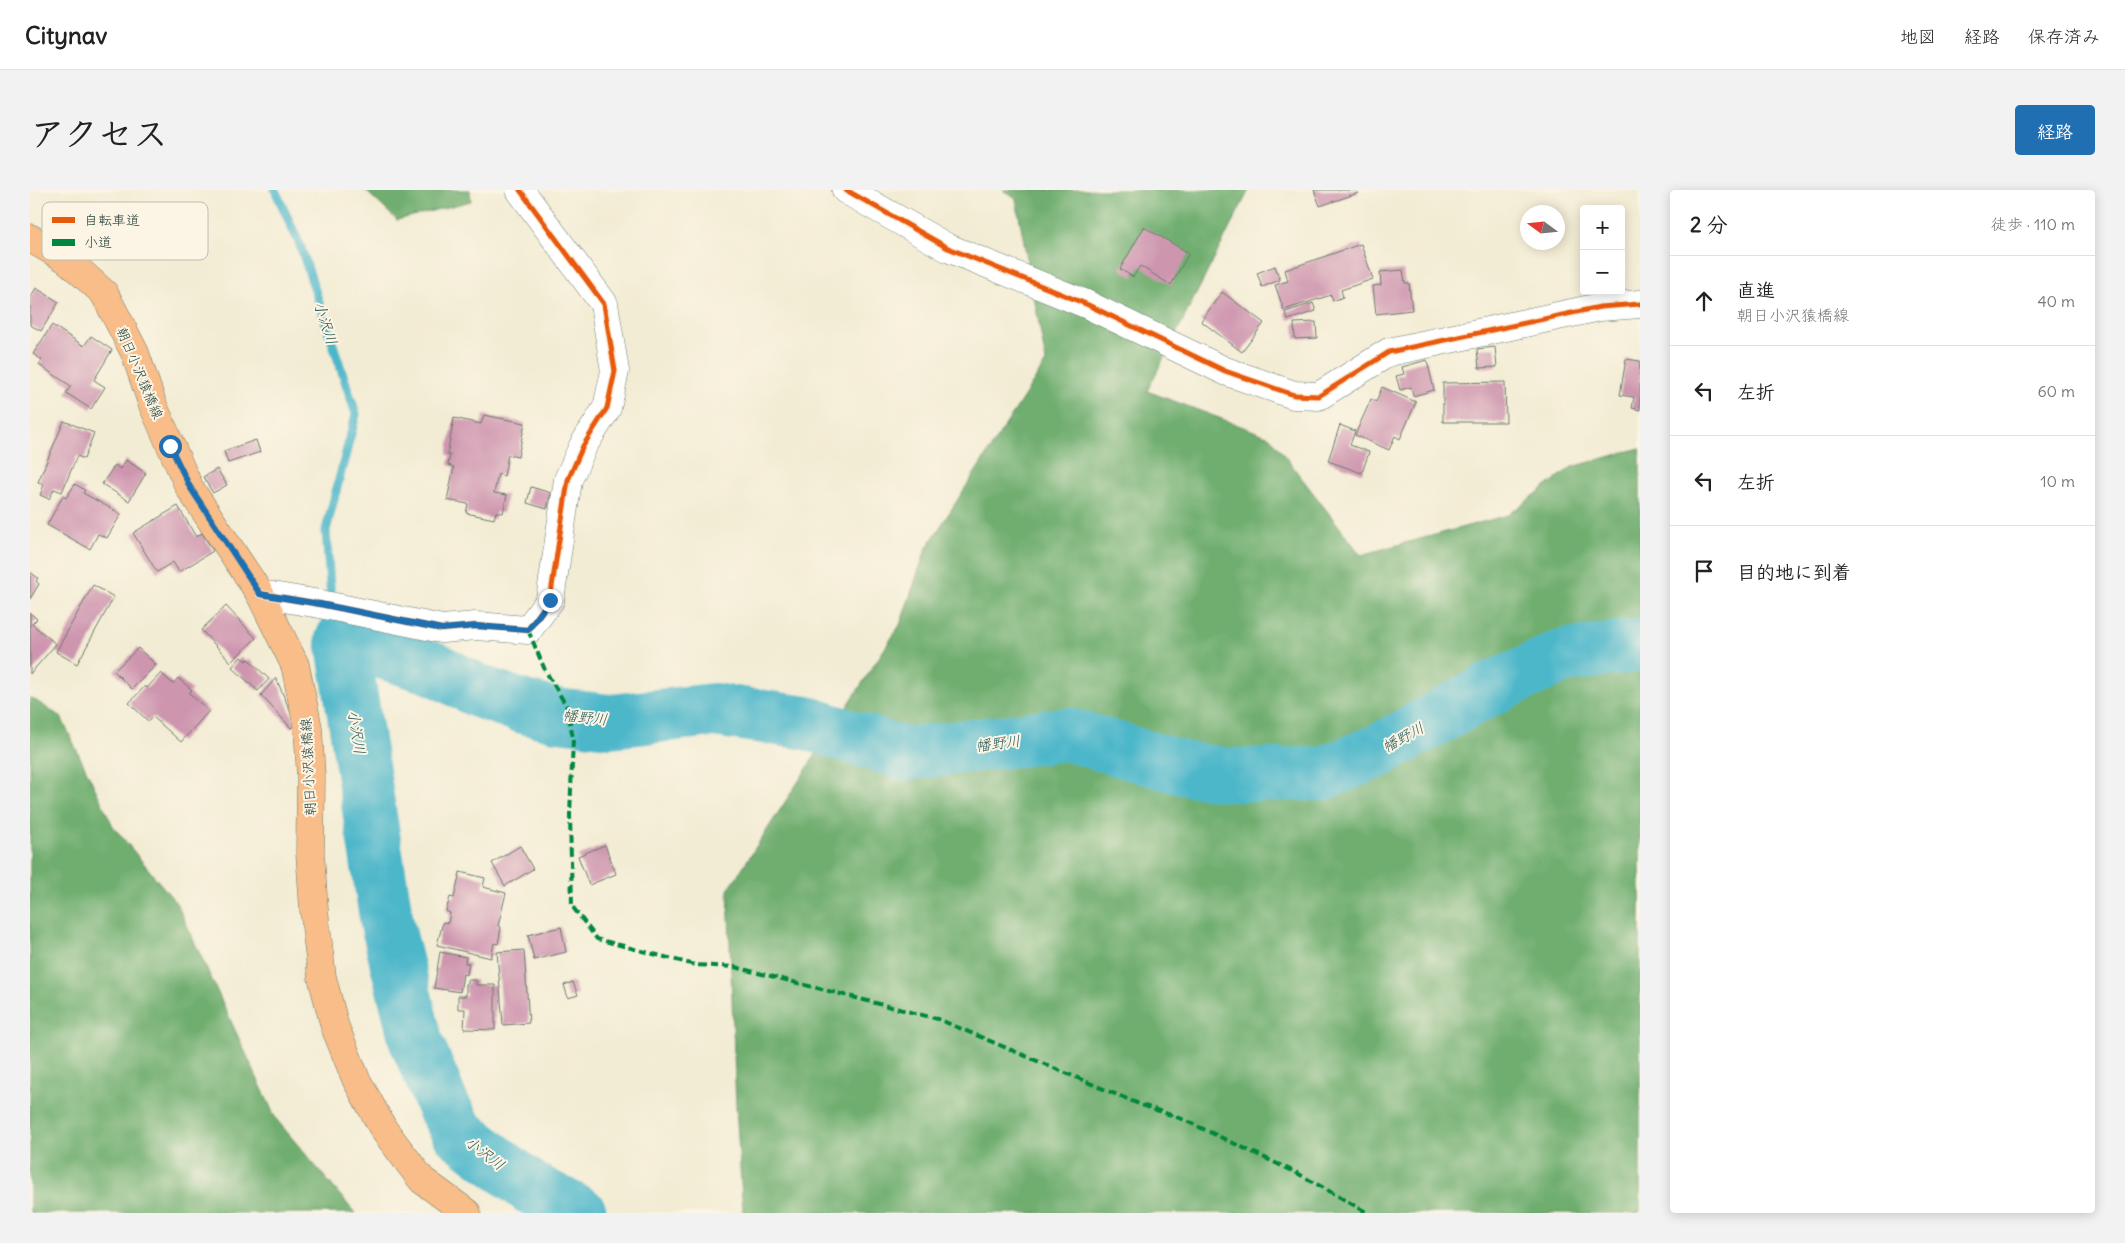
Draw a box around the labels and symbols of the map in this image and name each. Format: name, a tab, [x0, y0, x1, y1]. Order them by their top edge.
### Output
legend	[42, 202, 208, 260]
north arrow	[1520, 205, 1565, 250]
text: 自転車道	[84, 211, 140, 229]
text: 小道	[84, 233, 112, 251]
water label: 小沢川	[310, 299, 342, 347]
street label: 朝日小沢猿橋線	[113, 324, 167, 422]
route start	[159, 435, 182, 458]
route end	[539, 589, 562, 612]
water label: 幡野川	[562, 705, 608, 729]
water label: 小沢川	[344, 708, 370, 756]
street label: 朝日小沢猿橋線	[296, 718, 320, 816]
water label: 幡野川	[1379, 718, 1427, 756]
water label: 幡野川	[975, 731, 1021, 755]
water label: 小沢川	[461, 1132, 509, 1174]

